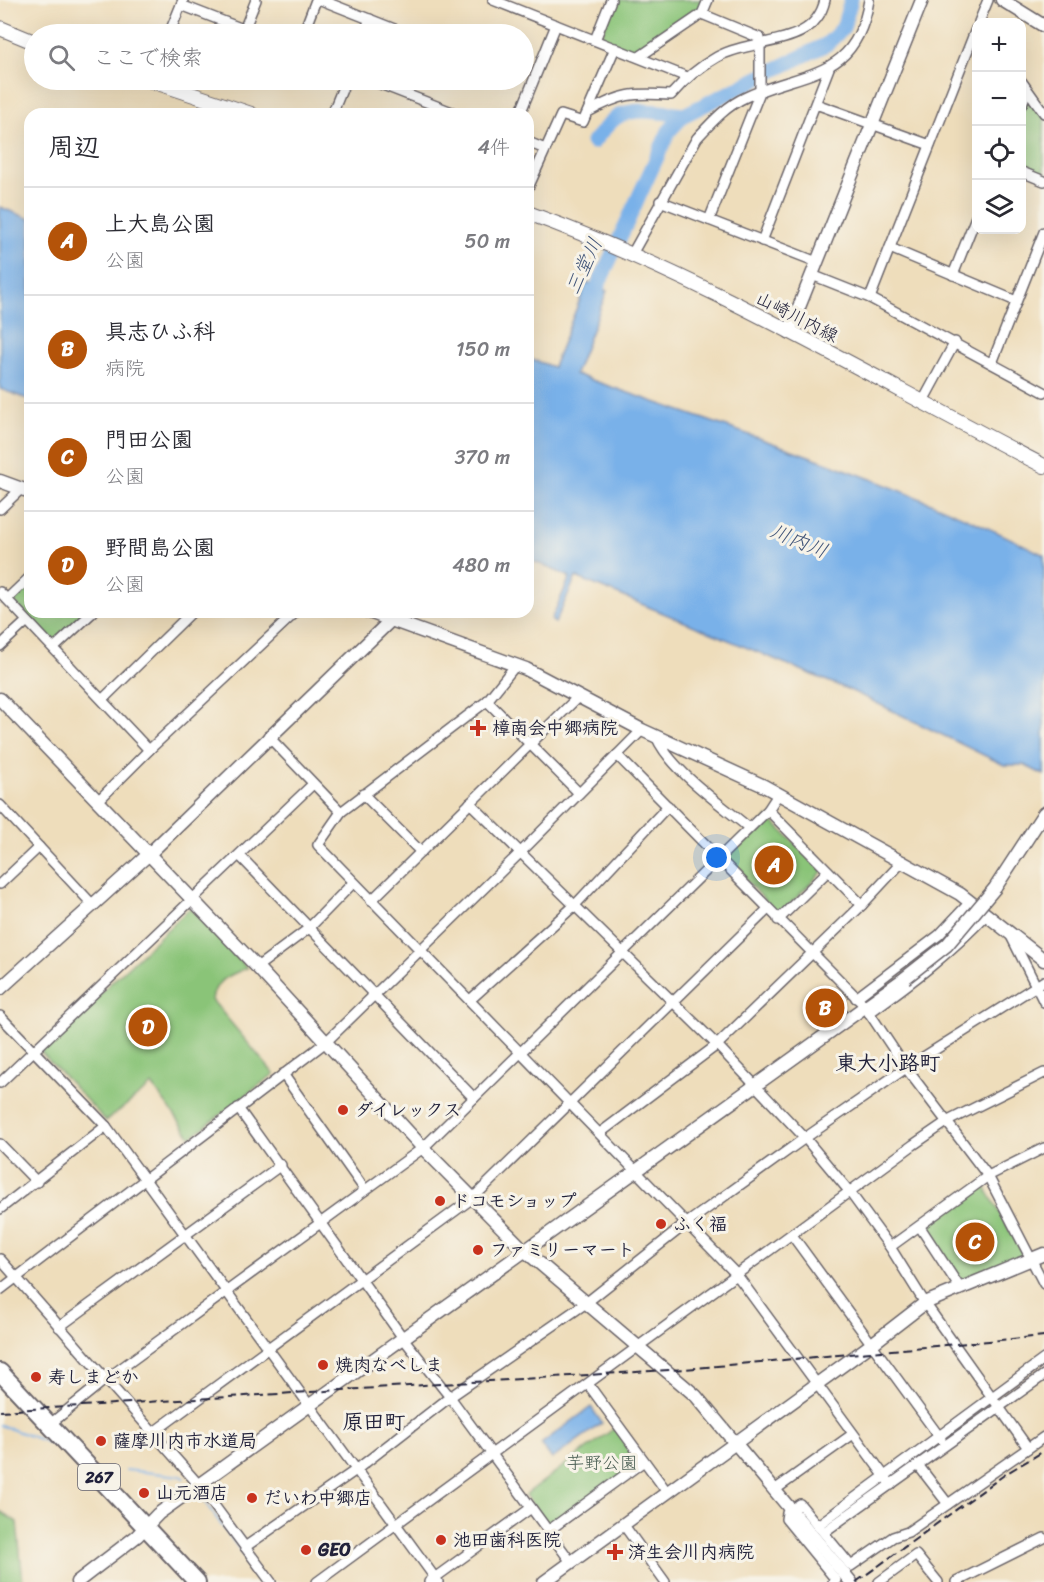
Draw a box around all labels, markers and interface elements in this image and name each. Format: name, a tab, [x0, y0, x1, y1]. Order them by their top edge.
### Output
map controls	[972, 18, 1026, 234]
button: +	[972, 18, 1026, 72]
search box	[24, 24, 534, 90]
text: ここで検索	[93, 38, 203, 77]
icon: search	[45, 41, 78, 74]
button: −	[972, 72, 1026, 126]
text: 周辺	[48, 124, 100, 170]
button: locate	[972, 126, 1026, 180]
text: 4件	[478, 130, 510, 165]
button: layers	[972, 180, 1026, 234]
text: 上大島公園	[105, 204, 215, 243]
text: A	[61, 224, 74, 259]
text: 50 m	[465, 224, 510, 259]
water label: 三堂川	[555, 231, 613, 301]
text: 公園	[105, 243, 145, 278]
street label: 山崎川内線	[750, 282, 844, 352]
text: 具志ひふ科	[105, 312, 215, 351]
text: B	[61, 332, 74, 367]
text: 150 m	[456, 332, 510, 367]
text: 病院	[105, 351, 145, 386]
text: 門田公園	[105, 420, 193, 459]
text: C	[61, 440, 74, 475]
text: 370 m	[454, 440, 510, 475]
text: 公園	[105, 459, 145, 494]
water label: 川内川	[765, 514, 833, 568]
text: 野間島公園	[105, 528, 215, 567]
text: D	[62, 548, 73, 583]
text: 480 m	[452, 548, 510, 583]
text: 公園	[105, 567, 145, 602]
place label: 樟南会中郷病院	[492, 712, 618, 744]
marker: 樟南会中郷病院	[469, 719, 487, 737]
pin: A	[754, 842, 794, 888]
your location	[702, 843, 731, 872]
pin: B	[806, 986, 844, 1030]
pin: D	[128, 1004, 168, 1050]
district label: 東大小路町	[836, 1044, 941, 1082]
place label: ダイレックス	[355, 1094, 461, 1126]
marker: ダイレックス	[336, 1103, 350, 1117]
place label: ドコモショップ	[452, 1185, 577, 1217]
marker: ドコモショップ	[433, 1194, 447, 1208]
place label: ふく福	[673, 1208, 727, 1240]
marker: ふく福	[654, 1217, 668, 1231]
pin: C	[956, 1220, 994, 1264]
place label: ファミリーマート	[490, 1234, 635, 1266]
marker: ファミリーマート	[471, 1243, 485, 1257]
place label: 焼肉なべしま	[335, 1349, 443, 1381]
marker: 焼肉なべしま	[316, 1358, 330, 1372]
place label: 寿しまどか	[48, 1361, 139, 1393]
marker: 寿しまどか	[29, 1370, 43, 1384]
district label: 原田町	[343, 1403, 406, 1441]
place label: 薩摩川内市水道局	[113, 1425, 257, 1457]
marker: 薩摩川内市水道局	[94, 1434, 108, 1448]
park label: 芋野公園	[566, 1447, 638, 1479]
road number: 267	[78, 1464, 120, 1490]
place label: 山元酒店	[156, 1477, 228, 1509]
place label: だいわ中郷店	[264, 1482, 372, 1514]
marker: 山元酒店	[137, 1486, 151, 1500]
marker: だいわ中郷店	[245, 1491, 259, 1505]
place label: 池田歯科医院	[453, 1524, 561, 1556]
marker: 池田歯科医院	[434, 1533, 448, 1547]
place label: GEO	[317, 1534, 351, 1566]
place label: 済生会川内病院	[628, 1536, 754, 1568]
marker: GEO	[299, 1543, 313, 1557]
marker: 済生会川内病院	[606, 1543, 624, 1561]

